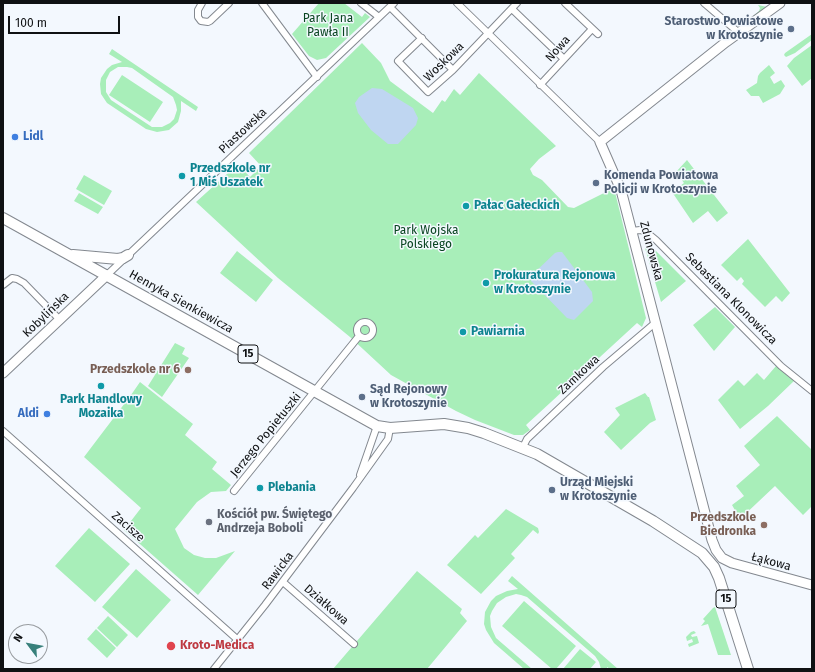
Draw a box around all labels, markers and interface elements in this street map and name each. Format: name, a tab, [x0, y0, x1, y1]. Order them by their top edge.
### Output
scale bar	[10, 8, 122, 34]
park label: Park Jana Pawła II	[303, 12, 353, 40]
place label: Starostwo Powiatowe w Krotoszynie	[665, 15, 783, 43]
text: 100 m	[15, 16, 47, 30]
marker: Starostwo Powiatowe w Krotoszynie	[786, 24, 796, 34]
street label: Nowa	[543, 33, 573, 65]
street label: Woskowa	[421, 39, 467, 85]
street label: Piastowska	[216, 105, 270, 157]
place label: Lidl	[23, 130, 43, 144]
marker: Lidl	[10, 132, 20, 142]
place label: Przedszkole nr 1 Miś Uszatek	[190, 162, 270, 190]
place label: Komenda Powiatowa Policji w Krotoszynie	[604, 169, 718, 197]
marker: Przedszkole nr 1 Miś Uszatek	[177, 171, 187, 181]
marker: Komenda Powiatowa Policji w Krotoszynie	[591, 178, 601, 188]
place label: Pałac Gałeckich	[474, 199, 560, 213]
marker: Pałac Gałeckich	[461, 201, 471, 211]
street label: Zdunowska	[636, 220, 666, 282]
park label: Park Wojska Polskiego	[393, 224, 459, 252]
street label: Sebastiana Klonowicza	[682, 250, 780, 348]
street label: Henryka Sienkiewicza	[126, 267, 236, 337]
place label: Prokuratura Rejonowa w Krotoszynie	[494, 269, 616, 297]
marker: Prokuratura Rejonowa w Krotoszynie	[481, 278, 491, 288]
street label: Kobylińska	[20, 289, 72, 341]
place label: Pawiarnia	[471, 325, 525, 339]
marker: Pawiarnia	[458, 327, 468, 337]
road number: 15	[238, 345, 258, 363]
street label: Zamkowa	[555, 352, 603, 398]
place label: Przedszkole nr 6	[90, 363, 180, 377]
marker: Przedszkole nr 6	[183, 365, 193, 375]
marker: Park Handlowy Mozaika	[96, 381, 106, 391]
place label: Sąd Rejonowy w Krotoszynie	[370, 383, 447, 411]
street label: Jerzego Popiełuszki	[228, 390, 304, 480]
marker: Sąd Rejonowy w Krotoszynie	[357, 392, 367, 402]
place label: Park Handlowy Mozaika	[60, 393, 142, 421]
place label: Aldi	[18, 407, 39, 421]
marker: Aldi	[42, 409, 52, 419]
place label: Urząd Miejski w Krotoszynie	[560, 476, 637, 504]
place label: Plebania	[268, 481, 316, 495]
marker: Plebania	[255, 483, 265, 493]
marker: Urząd Miejski w Krotoszynie	[547, 485, 557, 495]
place label: Kościół pw. Świętego Andrzeja Boboli	[217, 508, 332, 536]
street label: Zacisze	[109, 509, 147, 545]
place label: Przedszkole Biedronka	[690, 511, 756, 539]
marker: Kościół pw. Świętego Andrzeja Boboli	[204, 517, 214, 527]
marker: Przedszkole Biedronka	[759, 520, 769, 530]
street label: Rawicka	[259, 549, 297, 593]
street label: Łąkowa	[750, 550, 792, 574]
street label: Działkowa	[301, 582, 351, 628]
road number: 15	[716, 590, 736, 608]
north arrow	[8, 624, 48, 664]
text: N	[11, 631, 26, 644]
place label: Kroto-Medica	[180, 639, 254, 653]
marker: Kroto-Medica	[165, 640, 177, 652]

